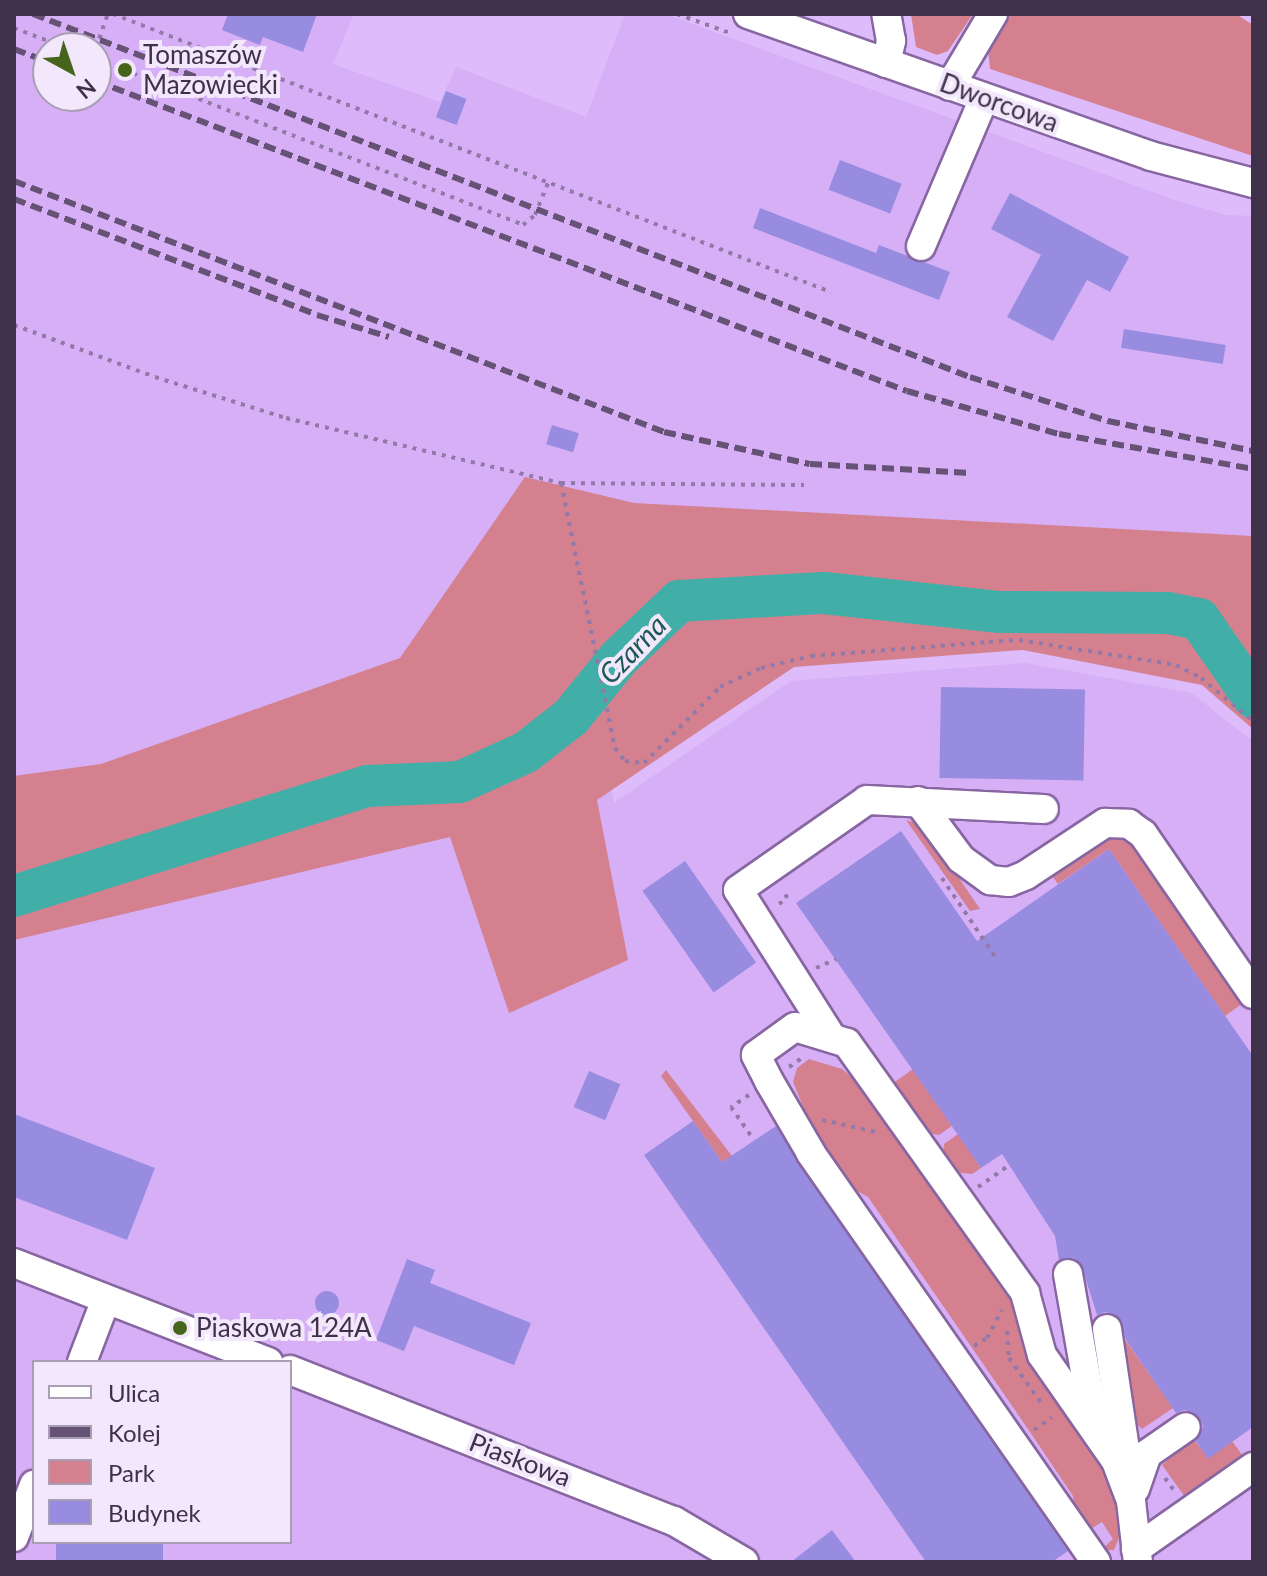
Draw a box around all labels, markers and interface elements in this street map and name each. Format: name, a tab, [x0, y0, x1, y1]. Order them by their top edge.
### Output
north arrow	[32, 32, 112, 112]
place label: Tomaszów Mazowiecki	[143, 39, 278, 100]
marker: Tomaszów Mazowiecki	[114, 59, 136, 81]
street label: Dworcowa	[936, 67, 1062, 139]
text: N	[71, 73, 102, 105]
water label: Czarna	[591, 608, 673, 690]
place label: Piaskowa 124A	[196, 1312, 372, 1344]
marker: Piaskowa 124A	[171, 1319, 189, 1337]
legend	[32, 1360, 292, 1544]
text: Ulica	[108, 1378, 160, 1407]
text: Kolej	[108, 1418, 161, 1447]
street label: Piaskowa	[465, 1426, 575, 1494]
text: Park	[108, 1458, 155, 1487]
text: Budynek	[108, 1498, 201, 1527]

